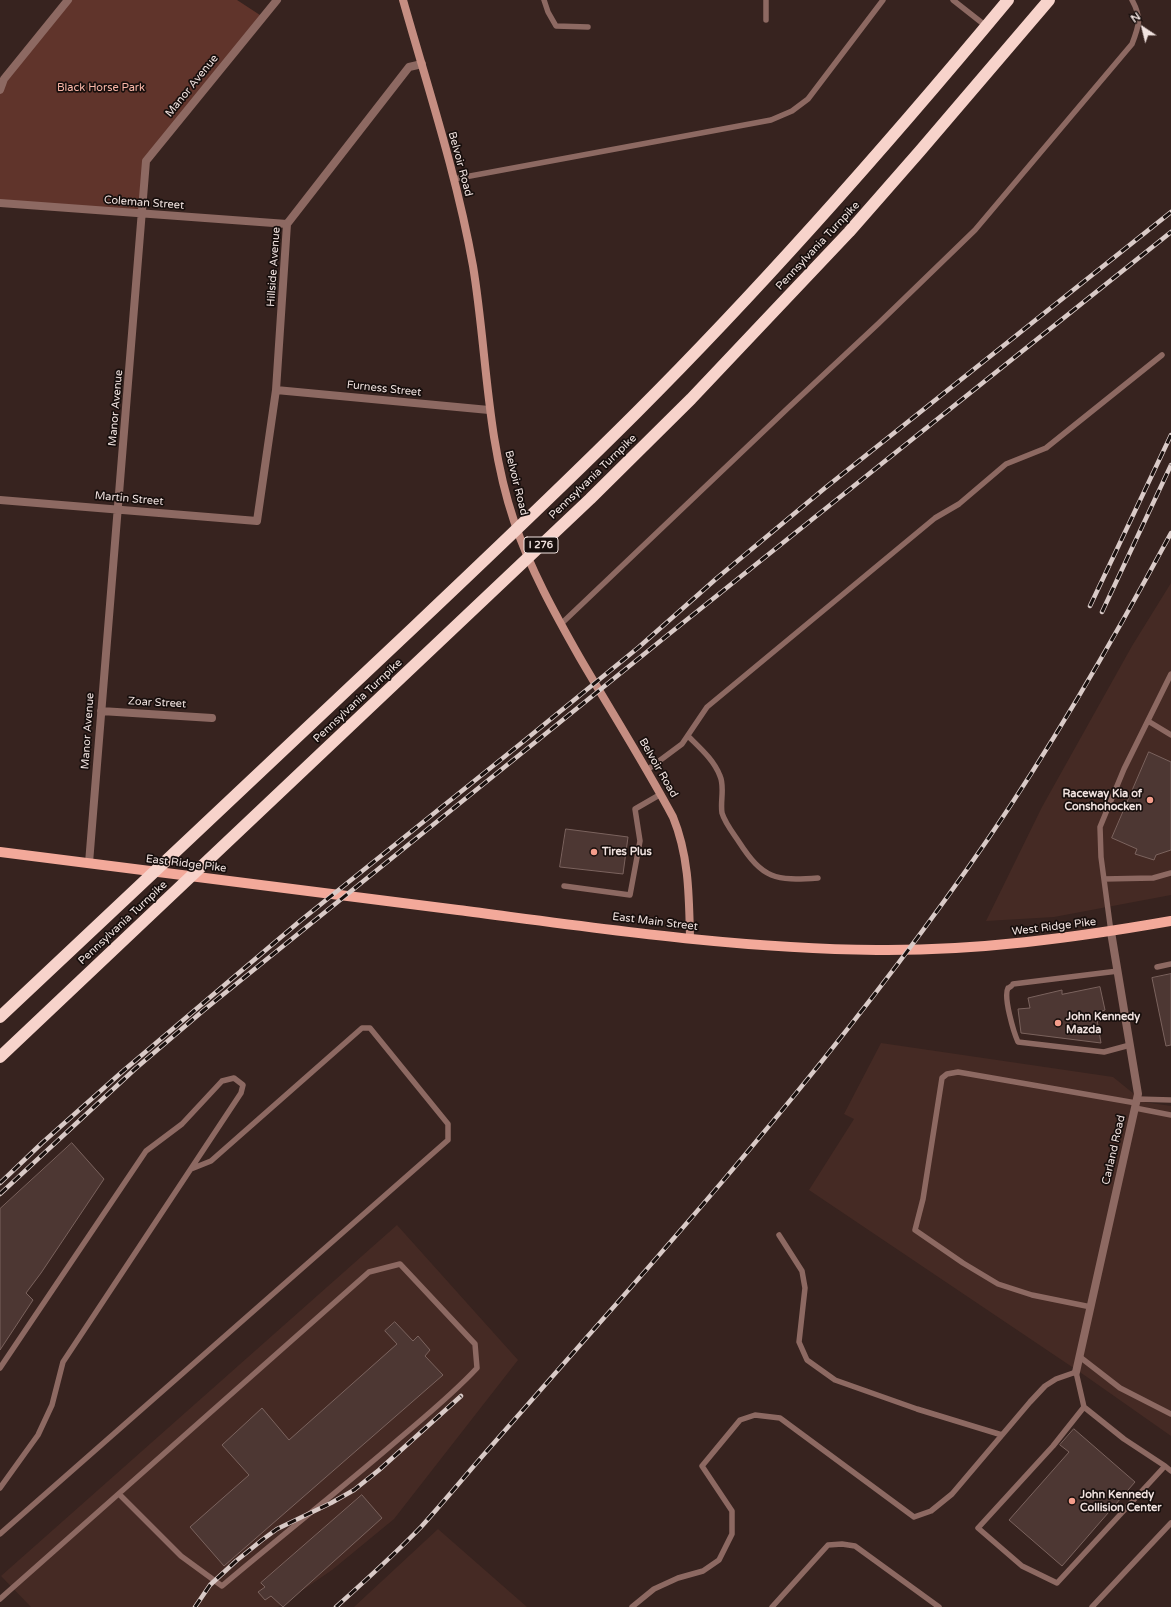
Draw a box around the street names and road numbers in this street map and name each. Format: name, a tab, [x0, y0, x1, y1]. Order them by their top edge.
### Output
street label: Manor Avenue	[163, 52, 221, 120]
street label: Belvoir Road	[445, 130, 475, 198]
street label: Coleman Street	[103, 194, 185, 212]
street label: Pennsylvania Turnpike	[773, 199, 863, 293]
street label: Hillside Avenue	[265, 227, 283, 307]
street label: Manor Avenue	[106, 369, 126, 447]
street label: Furness Street	[346, 379, 422, 399]
street label: Pennsylvania Turnpike	[546, 432, 640, 522]
street label: Belvoir Road	[502, 449, 530, 517]
street label: Martin Street	[94, 489, 164, 509]
road number: I 276	[524, 537, 558, 553]
street label: Pennsylvania Turnpike	[311, 656, 405, 746]
street label: Manor Avenue	[79, 692, 97, 770]
street label: Zoar Street	[127, 695, 187, 711]
street label: Belvoir Road	[636, 736, 680, 800]
street label: East Ridge Pike	[145, 853, 227, 875]
street label: Pennsylvania Turnpike	[76, 878, 170, 968]
street label: East Main Street	[612, 910, 698, 934]
street label: West Ridge Pike	[1011, 915, 1097, 939]
street label: Carland Road	[1100, 1114, 1128, 1186]

